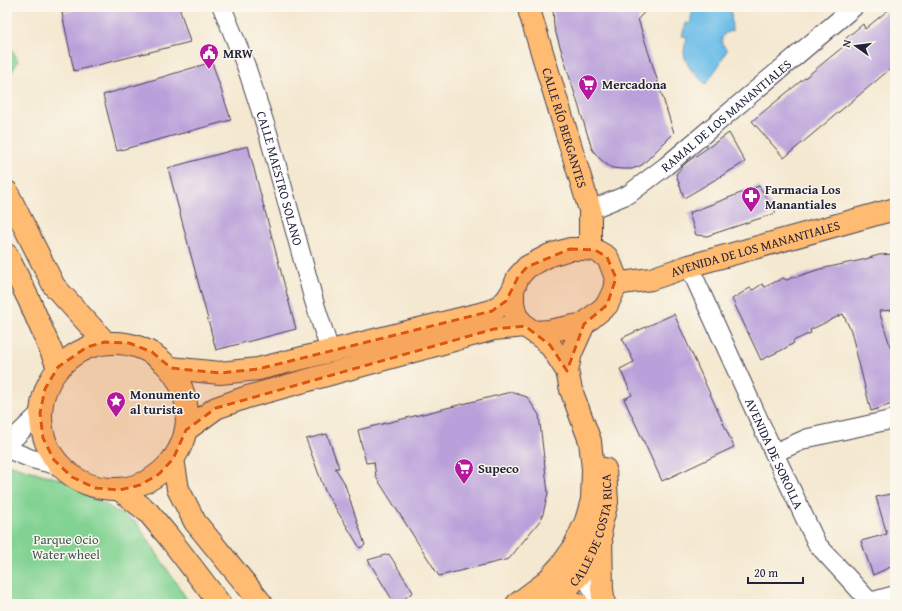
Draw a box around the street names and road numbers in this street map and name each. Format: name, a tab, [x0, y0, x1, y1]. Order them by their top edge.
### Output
street label: RAMAL DE LOS MANANTIALES	[657, 55, 796, 177]
street label: CALLE RÍO BERGANTES	[537, 66, 592, 190]
street label: CALLE MAESTRO SOLANO	[251, 109, 307, 248]
street label: AVENIDA DE LOS MANANTIALES	[668, 216, 842, 282]
street label: AVENIDA DE SOROLLA	[740, 395, 808, 512]
street label: CALLE DE COSTA RICA	[564, 473, 617, 591]

